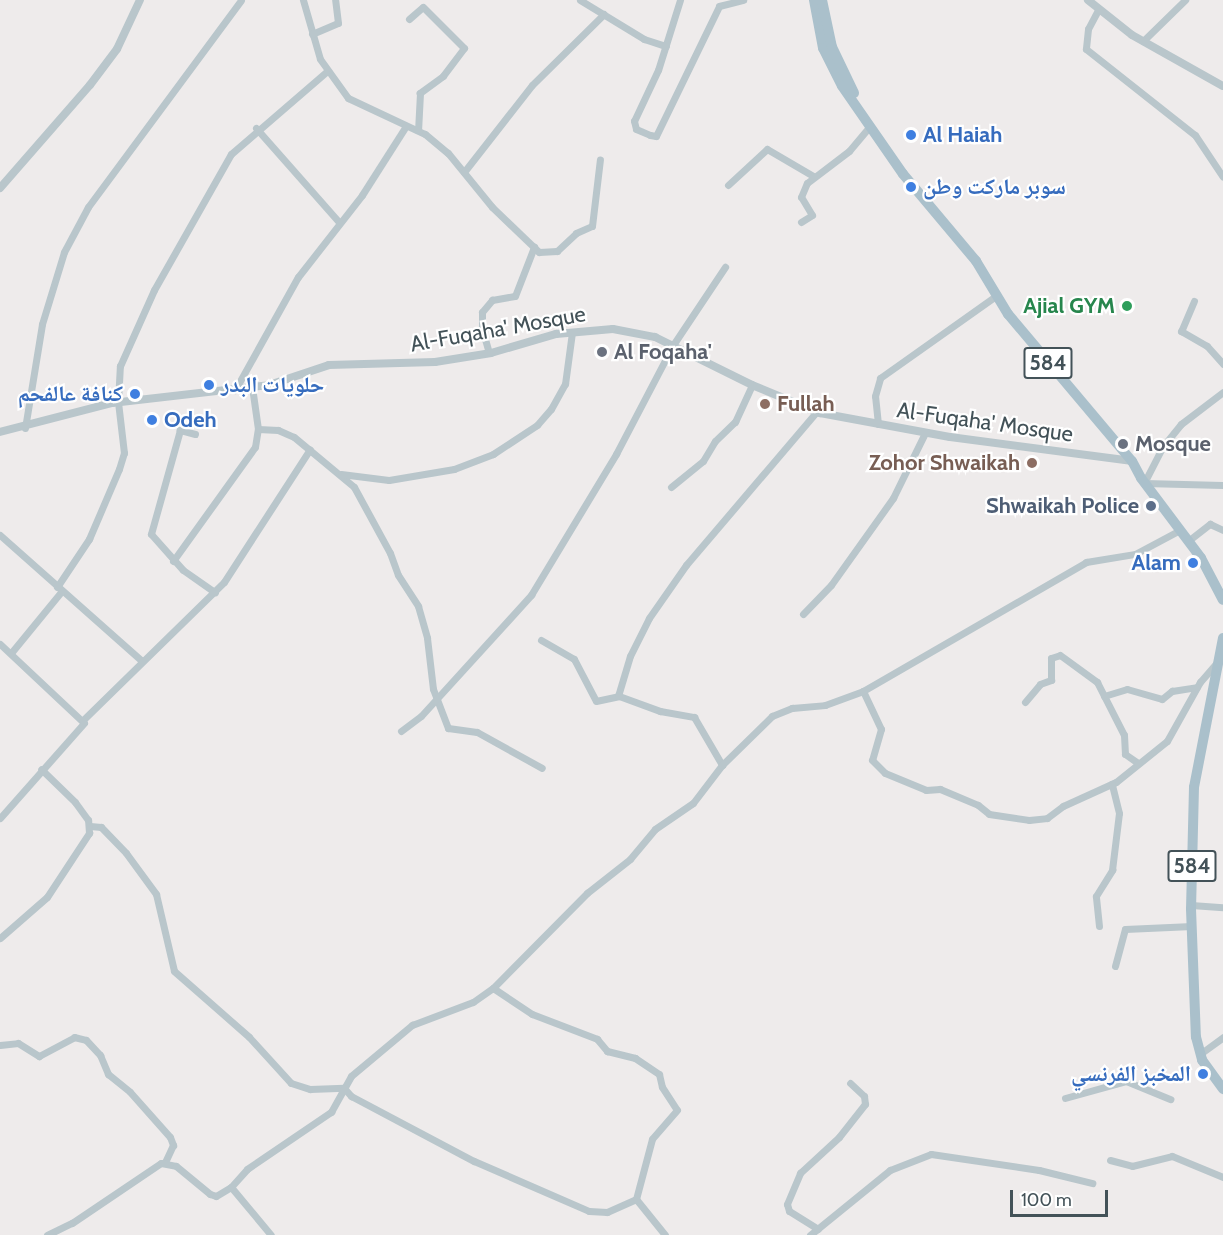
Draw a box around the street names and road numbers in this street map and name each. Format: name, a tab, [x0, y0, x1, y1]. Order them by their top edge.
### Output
street label: Al-Fuqaha' Mosque	[408, 301, 588, 357]
road number: 584	[1022, 345, 1074, 381]
street label: Al-Fuqaha' Mosque	[895, 397, 1075, 447]
road number: 584	[1166, 848, 1218, 884]

